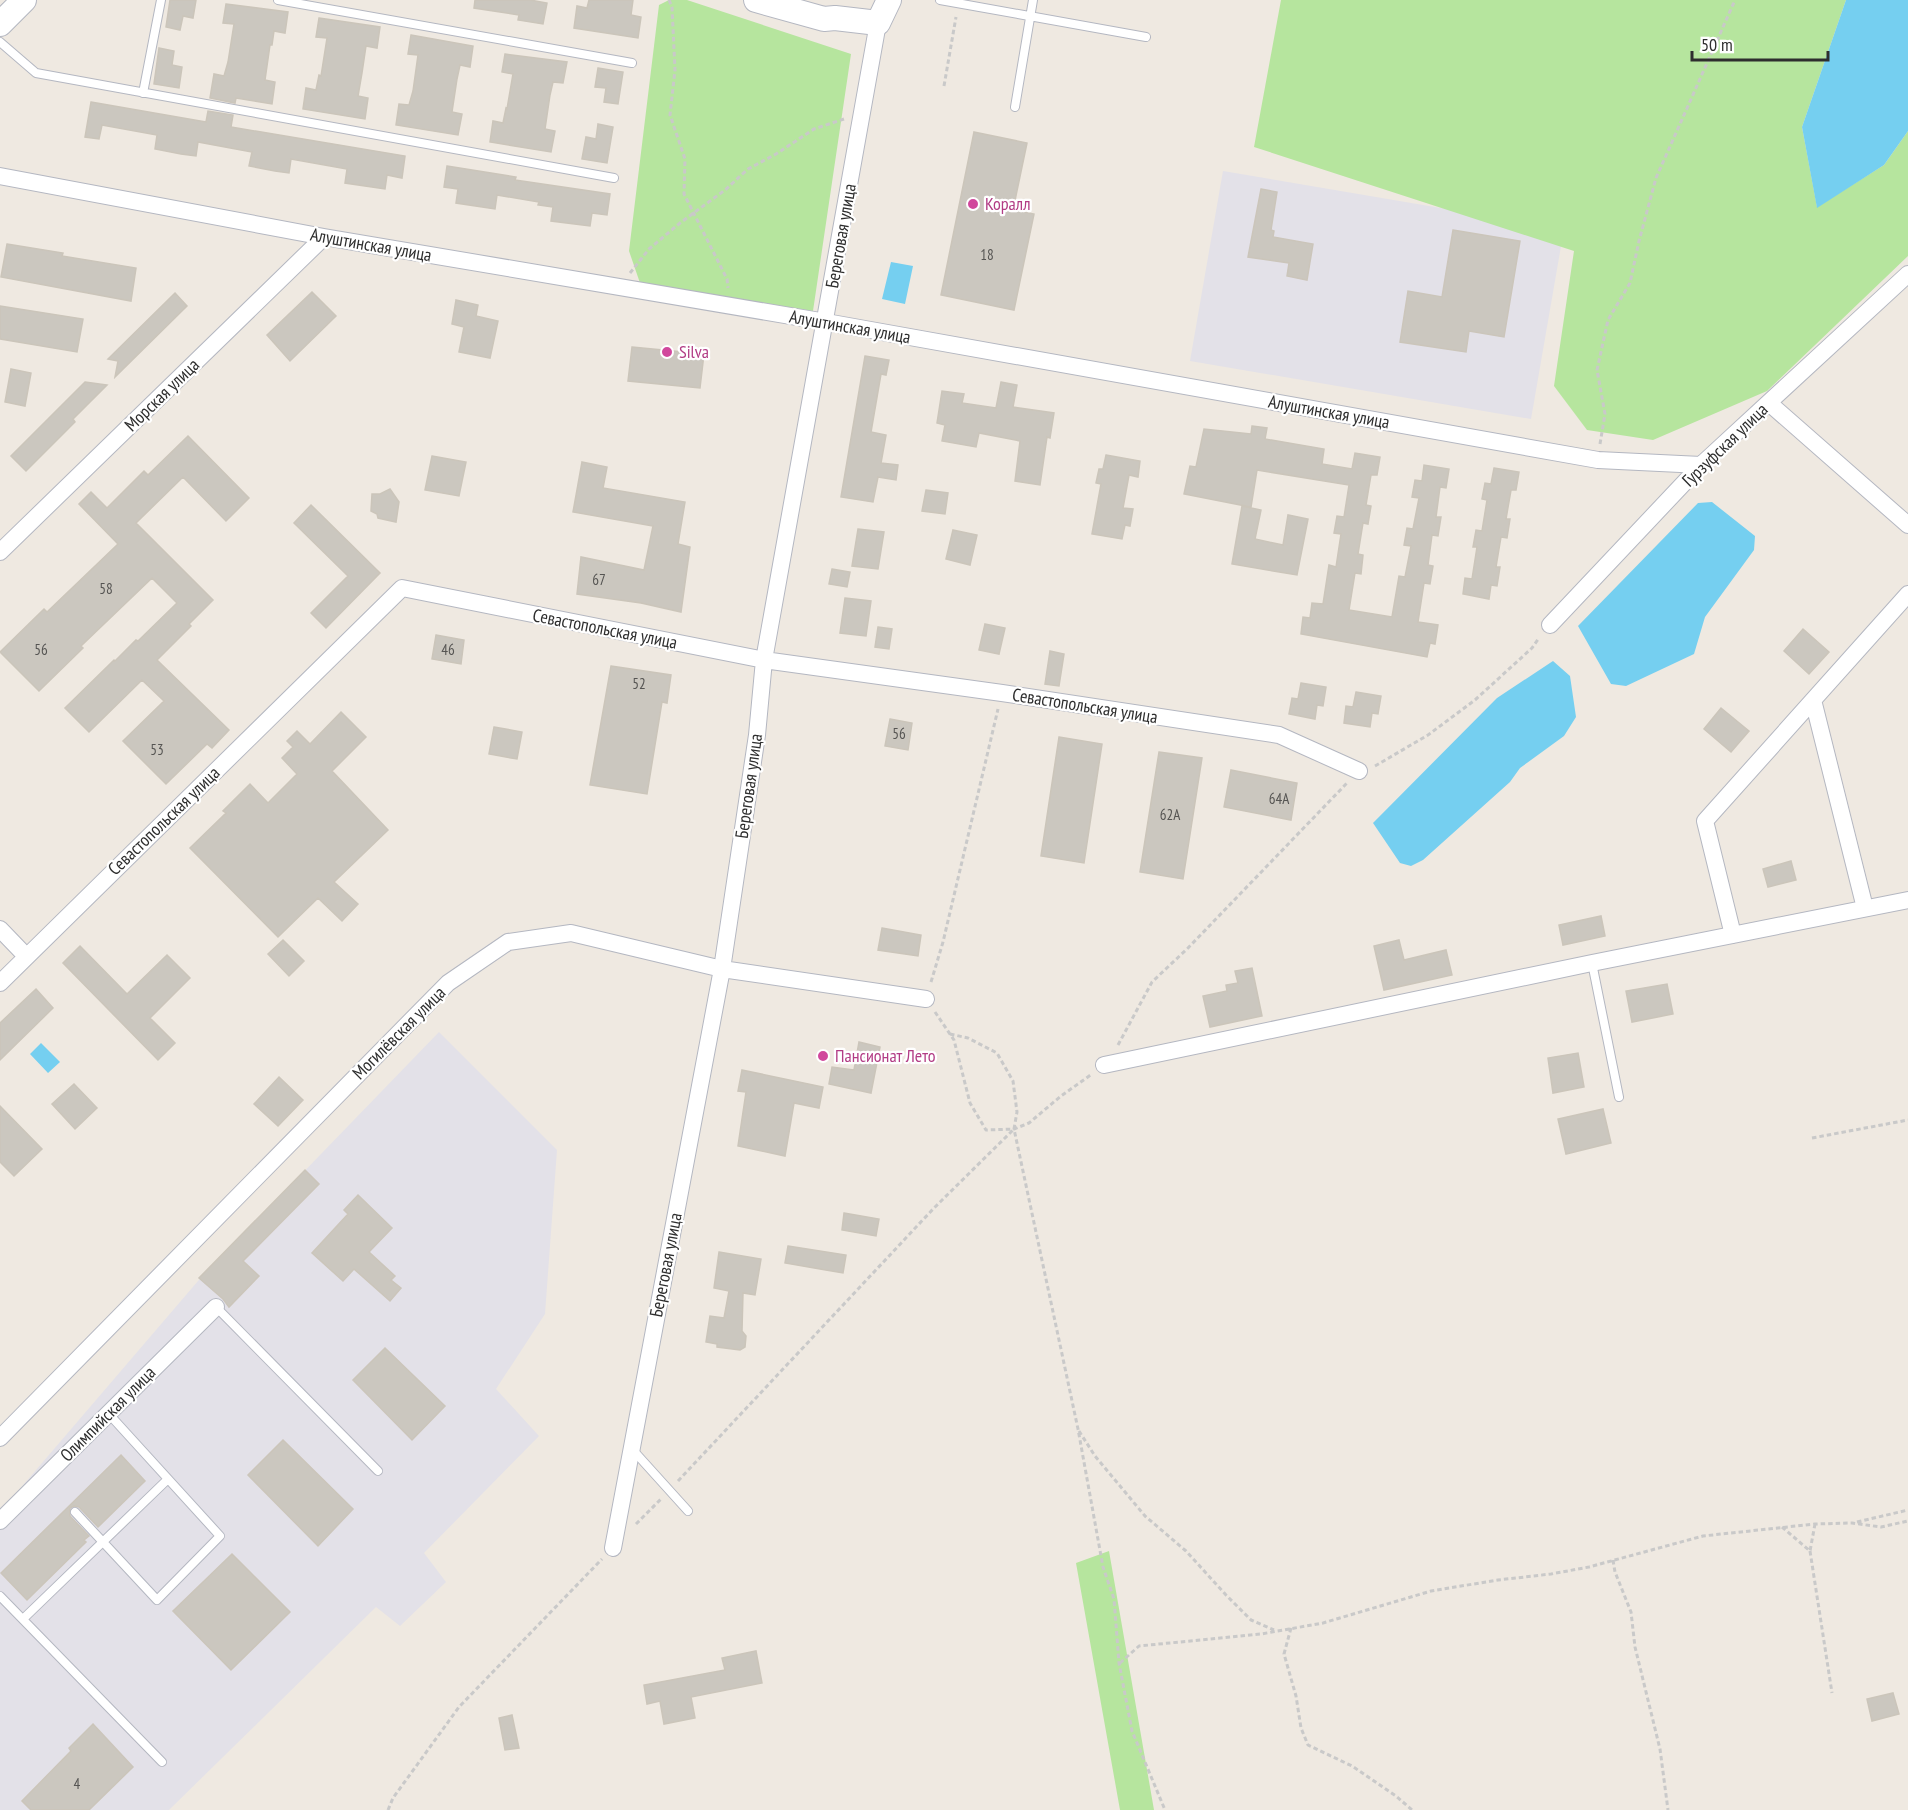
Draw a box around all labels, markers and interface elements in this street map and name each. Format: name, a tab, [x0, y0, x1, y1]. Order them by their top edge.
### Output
scale bar	[1692, 24, 1828, 62]
text: 50 m	[1701, 33, 1733, 56]
street label: Береговая улица	[820, 182, 861, 290]
place label: Коралл	[985, 192, 1030, 215]
marker: Коралл	[966, 197, 980, 211]
street label: Алуштинская улица	[309, 223, 434, 266]
house number: 18	[980, 245, 994, 264]
street label: Алуштинская улица	[788, 305, 913, 348]
place label: Silva	[679, 340, 709, 363]
marker: Silva	[660, 345, 674, 359]
street label: Морская улица	[119, 353, 204, 436]
street label: Алуштинская улица	[1267, 390, 1392, 433]
street label: Гурзуфская улица	[1677, 398, 1772, 491]
house number: 67	[592, 570, 606, 589]
house number: 58	[99, 579, 113, 598]
street label: Севастопольская улица	[531, 603, 679, 654]
house number: 56	[34, 640, 48, 659]
house number: 46	[441, 640, 455, 659]
house number: 52	[632, 674, 646, 693]
street label: Севастопольская улица	[1011, 683, 1159, 728]
house number: 56	[892, 724, 906, 743]
street label: Береговая улица	[730, 732, 767, 840]
house number: 53	[150, 740, 164, 759]
street label: Севастопольская улица	[103, 761, 224, 880]
house number: 64А	[1269, 789, 1290, 808]
house number: 62А	[1160, 805, 1181, 824]
street label: Могилёвская улица	[347, 981, 450, 1084]
place label: Пансионат Лето	[835, 1044, 936, 1067]
marker: Пансионат Лето	[816, 1049, 830, 1063]
street label: Береговая улица	[644, 1211, 687, 1319]
street label: Олимпийская улица	[55, 1361, 160, 1466]
house number: 4	[74, 1774, 81, 1793]

